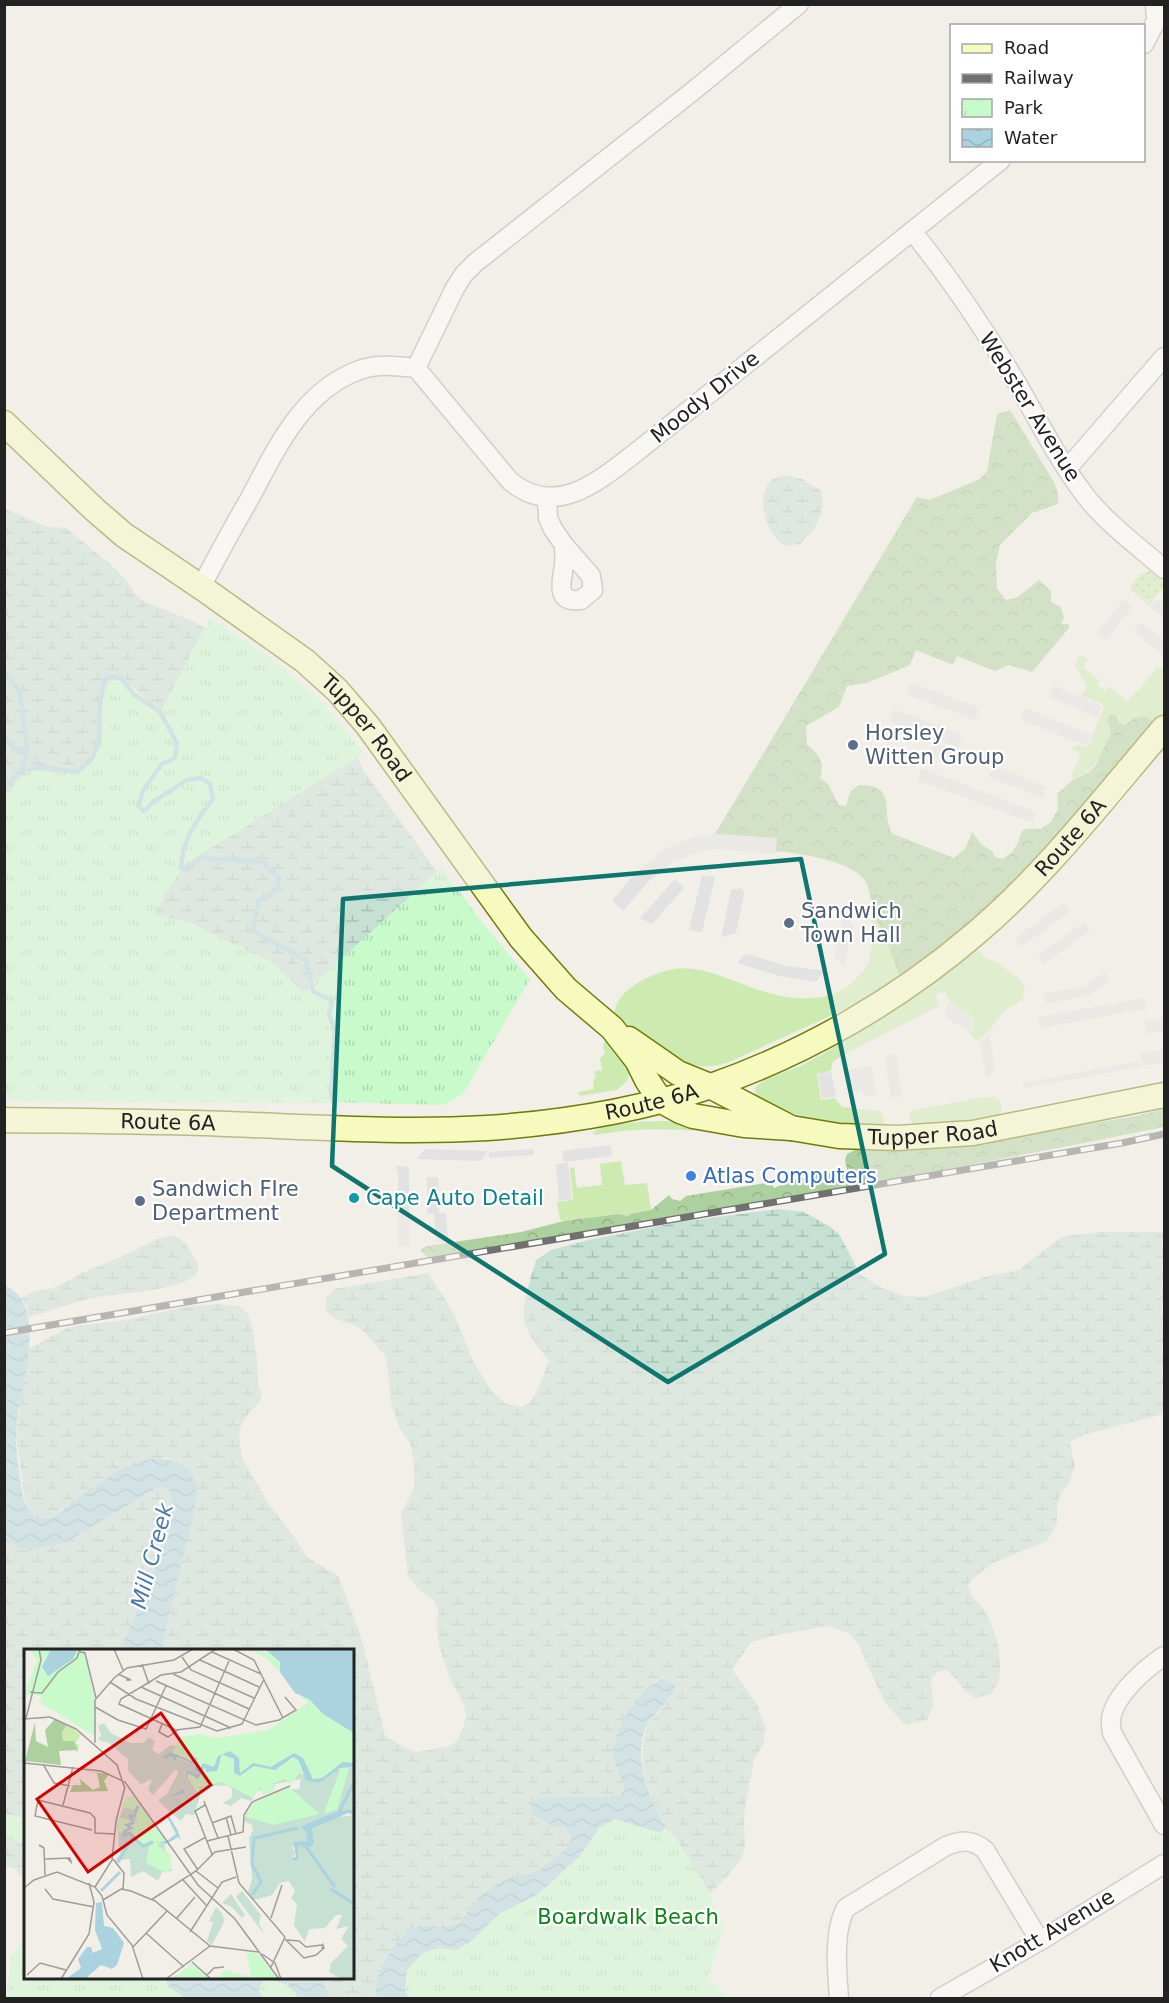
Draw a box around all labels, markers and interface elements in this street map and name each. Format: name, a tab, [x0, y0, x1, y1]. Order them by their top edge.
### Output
legend	[950, 24, 1145, 162]
text: Road	[1004, 37, 1049, 58]
text: Railway	[1004, 67, 1074, 88]
text: Park	[1004, 97, 1043, 118]
text: Water	[1004, 127, 1058, 148]
street label: Webster Avenue	[974, 328, 1086, 486]
street label: Moody Drive	[646, 346, 764, 448]
street label: Tupper Road	[315, 669, 416, 786]
place label: Horsley Witten Group	[865, 721, 1004, 769]
marker: Horsley Witten Group	[846, 738, 860, 752]
street label: Route 6A	[1030, 793, 1112, 881]
place label: Sandwich Town Hall	[800, 899, 902, 947]
marker: Sandwich Town Hall	[782, 916, 796, 930]
street label: Route 6A	[603, 1079, 702, 1125]
street label: Route 6A	[120, 1109, 217, 1136]
street label: Tupper Road	[866, 1116, 1000, 1150]
place label: Atlas Computers	[703, 1164, 877, 1188]
marker: Atlas Computers	[684, 1169, 698, 1183]
place label: Sandwich FIre Department	[152, 1177, 299, 1225]
place label: Cape Auto Detail	[366, 1186, 544, 1210]
marker: Cape Auto Detail	[347, 1191, 361, 1205]
marker: Sandwich FIre Department	[133, 1194, 147, 1208]
water label: Mill Creek	[126, 1499, 178, 1612]
inset map	[24, 1649, 354, 1979]
street label: Knott Avenue	[985, 1884, 1119, 1978]
park label: Boardwalk Beach	[537, 1905, 719, 1929]

